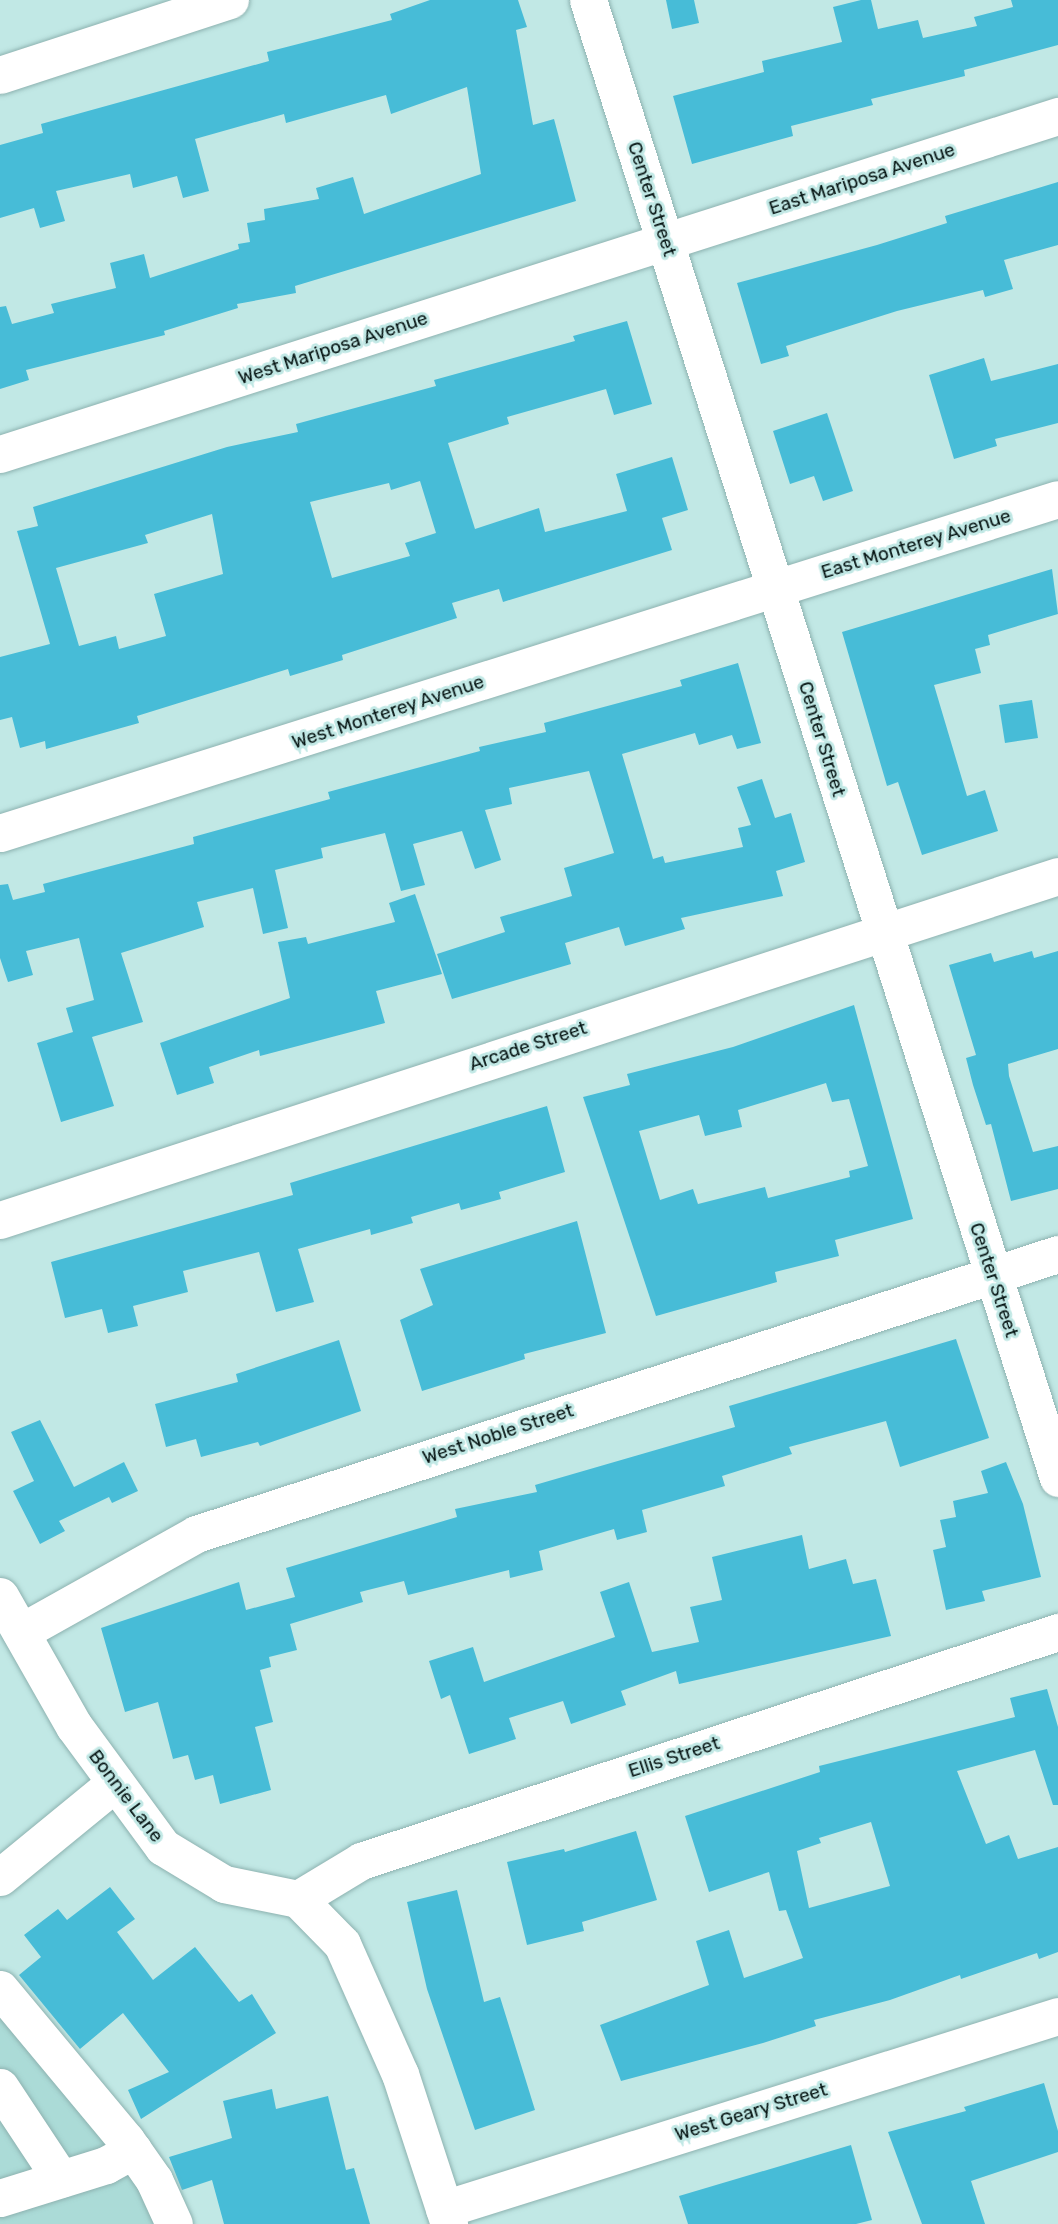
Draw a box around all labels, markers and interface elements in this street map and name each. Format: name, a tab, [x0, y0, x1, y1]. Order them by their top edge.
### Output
street label: East Mariposa Avenue	[766, 138, 958, 220]
street label: Center Street	[623, 139, 681, 259]
street label: West Mariposa Avenue	[235, 307, 431, 389]
street label: East Monterey Avenue	[818, 504, 1014, 584]
street label: West Monterey Avenue	[289, 670, 487, 754]
street label: Center Street	[794, 679, 850, 799]
street label: Arcade Street	[466, 1016, 590, 1076]
street label: Center Street	[965, 1220, 1023, 1340]
street label: West Noble Street	[420, 1399, 576, 1469]
street label: Ellis Street	[625, 1732, 723, 1782]
street label: Bonnie Lane	[84, 1745, 168, 1847]
street label: West Geary Street	[672, 2078, 830, 2146]

